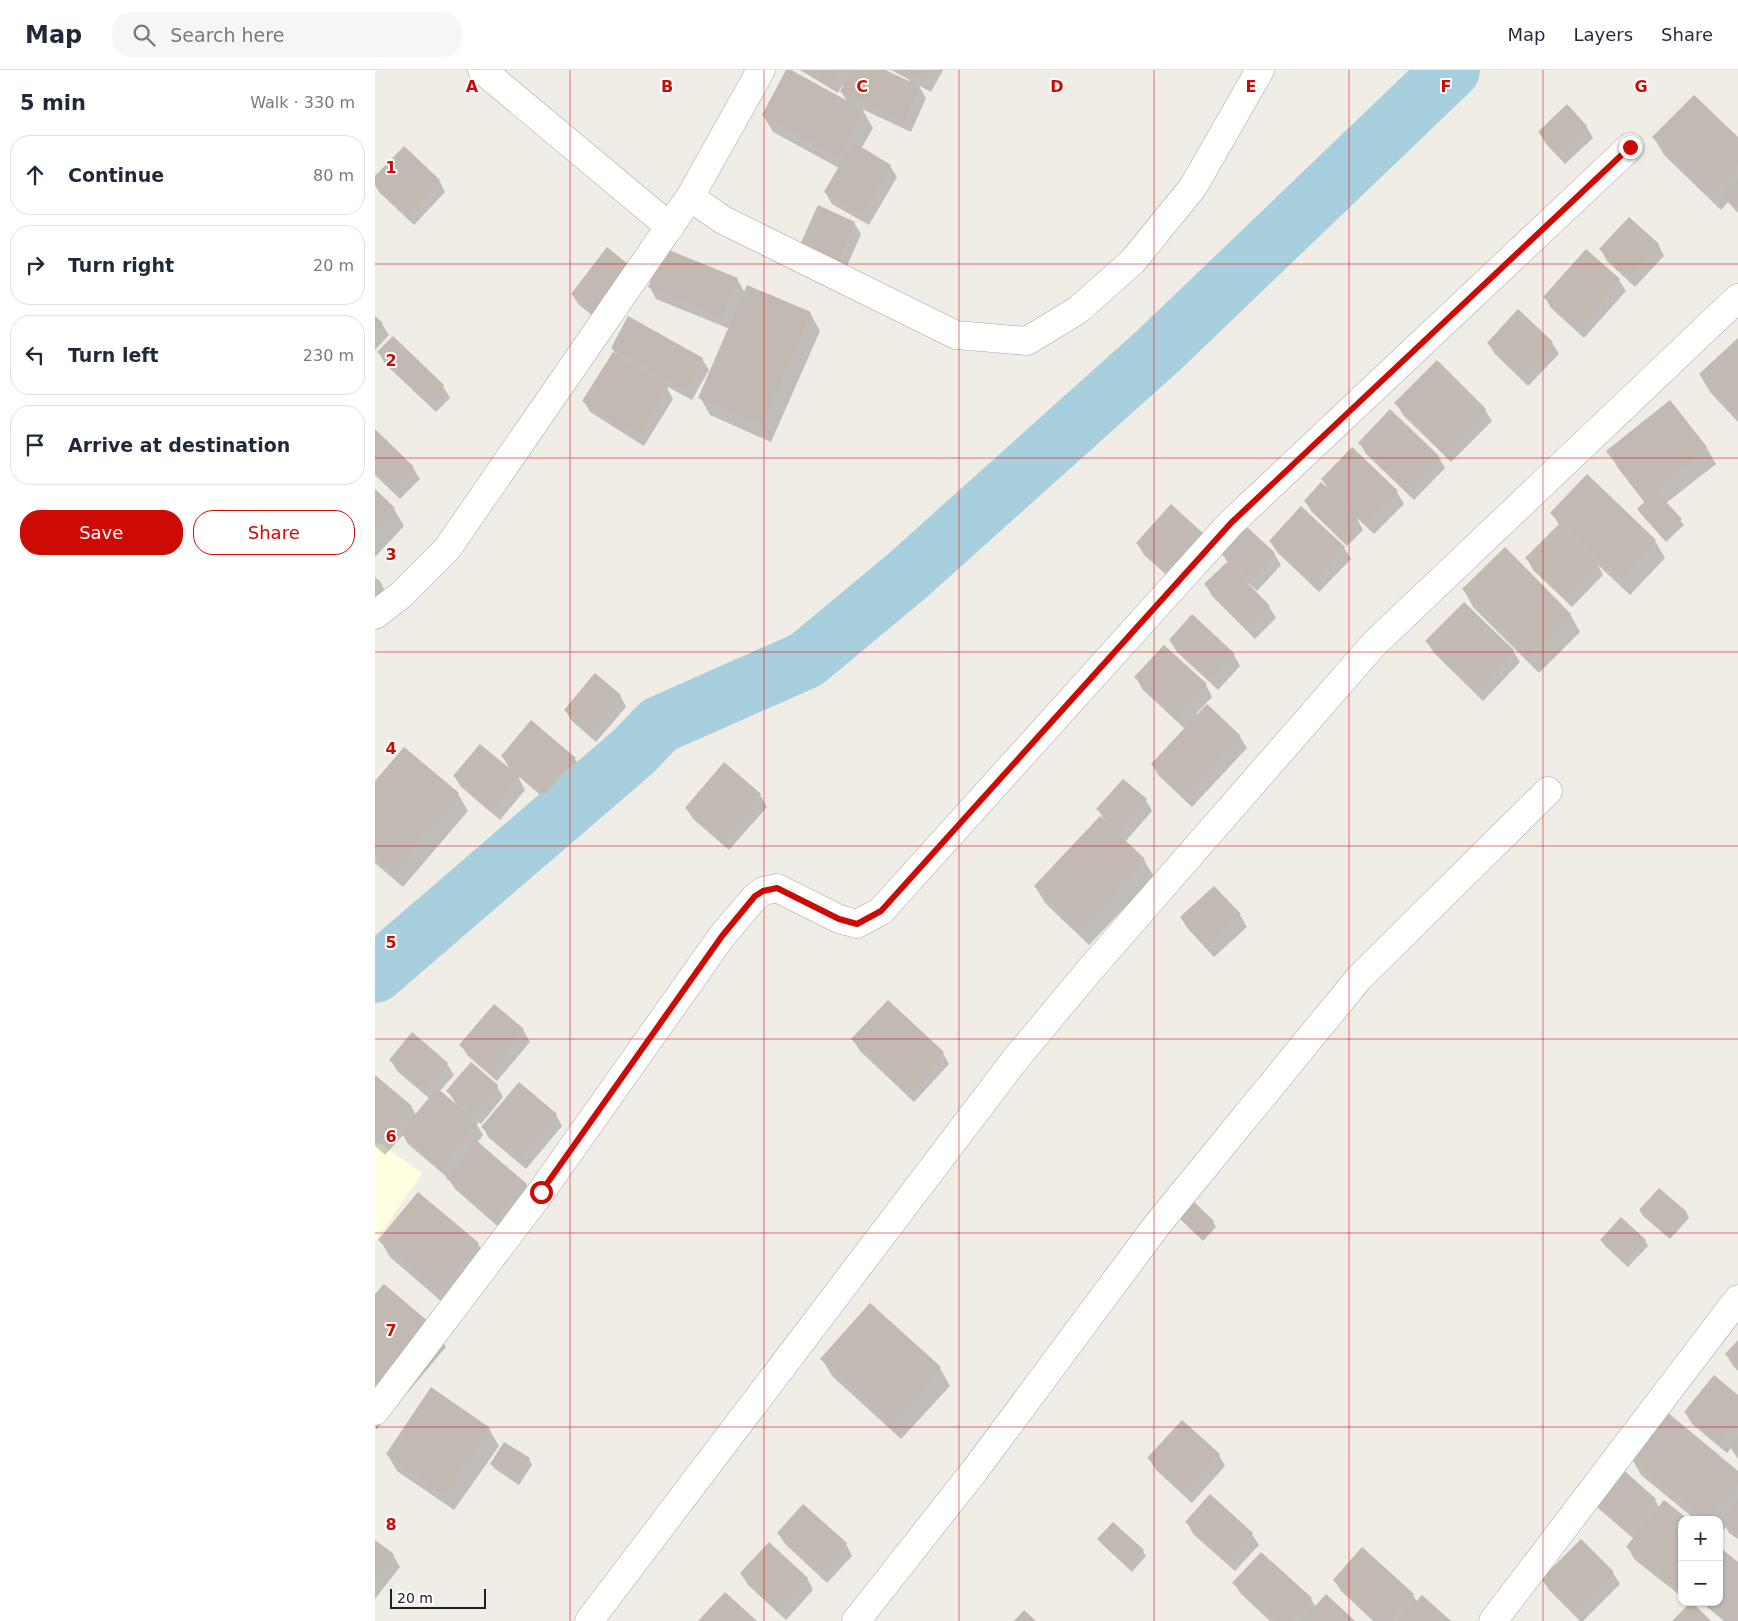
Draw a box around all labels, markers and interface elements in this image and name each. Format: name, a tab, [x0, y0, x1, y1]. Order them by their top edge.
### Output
search box	[112, 12, 462, 57]
text: Map	[25, 21, 82, 49]
icon: search	[130, 21, 158, 49]
text: Search here	[170, 24, 284, 46]
text: Map	[1507, 24, 1545, 45]
text: Layers	[1573, 24, 1633, 45]
text: Share	[1661, 24, 1713, 45]
text: A	[466, 77, 479, 96]
text: B	[661, 77, 673, 96]
text: C	[856, 77, 868, 96]
text: D	[1050, 77, 1064, 96]
text: E	[1246, 77, 1256, 96]
text: F	[1441, 77, 1451, 96]
text: G	[1634, 77, 1648, 96]
text: 5 min	[20, 91, 86, 115]
text: Walk · 330 m	[250, 93, 355, 112]
route end	[1619, 136, 1642, 159]
text: 1	[385, 158, 397, 177]
icon: ahead	[21, 161, 49, 189]
text: Continue	[68, 164, 164, 186]
text: 80 m	[313, 166, 354, 185]
icon: right	[21, 251, 49, 279]
text: Turn right	[68, 254, 174, 276]
text: 20 m	[313, 256, 354, 275]
icon: left	[21, 341, 49, 369]
text: Turn left	[68, 344, 159, 366]
text: 230 m	[303, 346, 354, 365]
text: 2	[385, 351, 397, 370]
icon: arrive	[21, 431, 49, 459]
text: Arrive at destination	[68, 434, 290, 456]
button: Save	[20, 510, 183, 555]
button: Share	[193, 510, 355, 555]
text: 3	[385, 545, 397, 564]
text: 4	[385, 739, 397, 758]
text: 5	[385, 933, 397, 952]
text: 6	[385, 1127, 397, 1146]
route start	[530, 1181, 553, 1204]
text: 7	[385, 1321, 397, 1340]
text: 8	[385, 1515, 397, 1534]
map controls	[1678, 1516, 1723, 1606]
button: +	[1678, 1516, 1723, 1561]
button: −	[1678, 1561, 1723, 1606]
scale bar	[390, 1586, 486, 1609]
text: 20 m	[397, 1590, 433, 1606]

